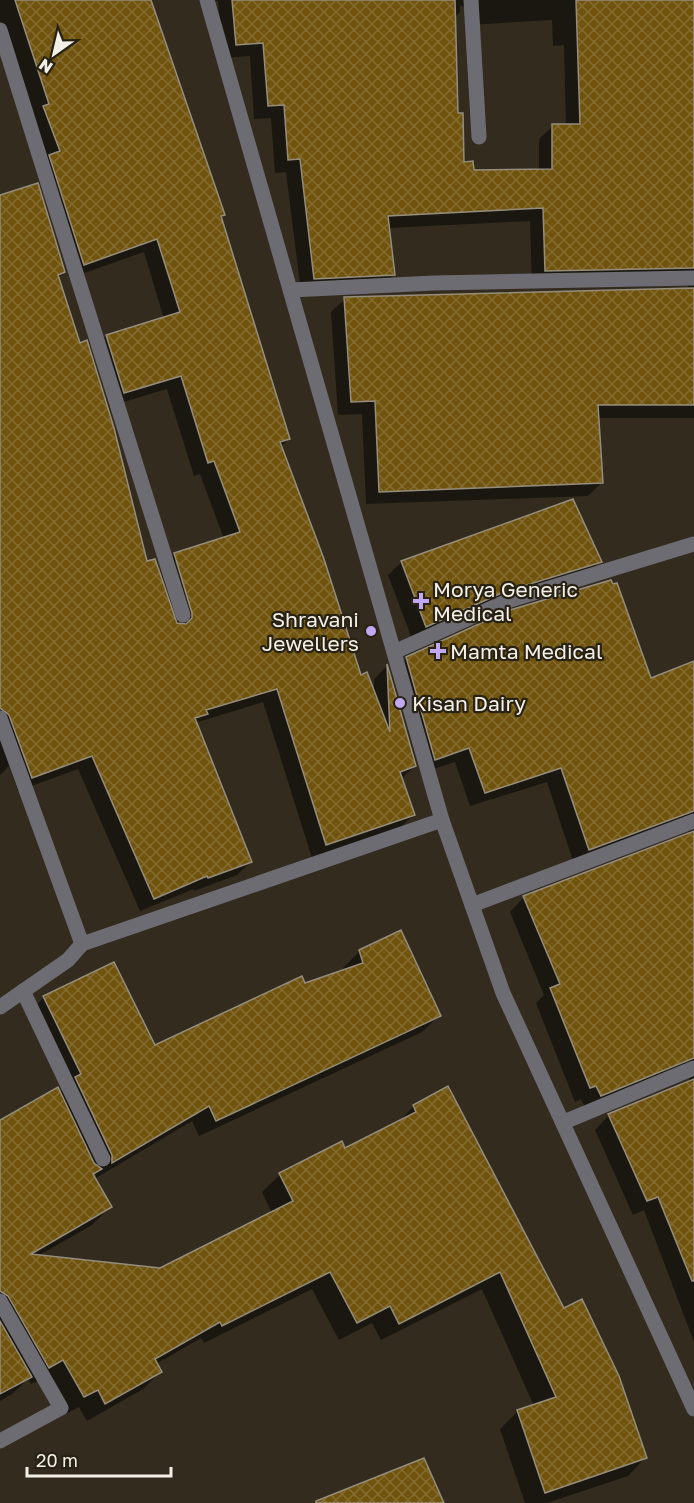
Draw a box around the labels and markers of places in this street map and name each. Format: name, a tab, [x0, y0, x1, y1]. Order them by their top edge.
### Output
place label: Morya Generic Medical	[433, 576, 578, 626]
marker: Morya Generic Medical	[414, 594, 428, 608]
place label: Shravani Jewellers	[262, 606, 359, 656]
marker: Shravani Jewellers	[364, 624, 378, 638]
place label: Mamta Medical	[450, 638, 603, 664]
marker: Mamta Medical	[431, 644, 445, 658]
place label: Kisan Dairy	[412, 690, 526, 716]
marker: Kisan Dairy	[393, 696, 407, 710]

